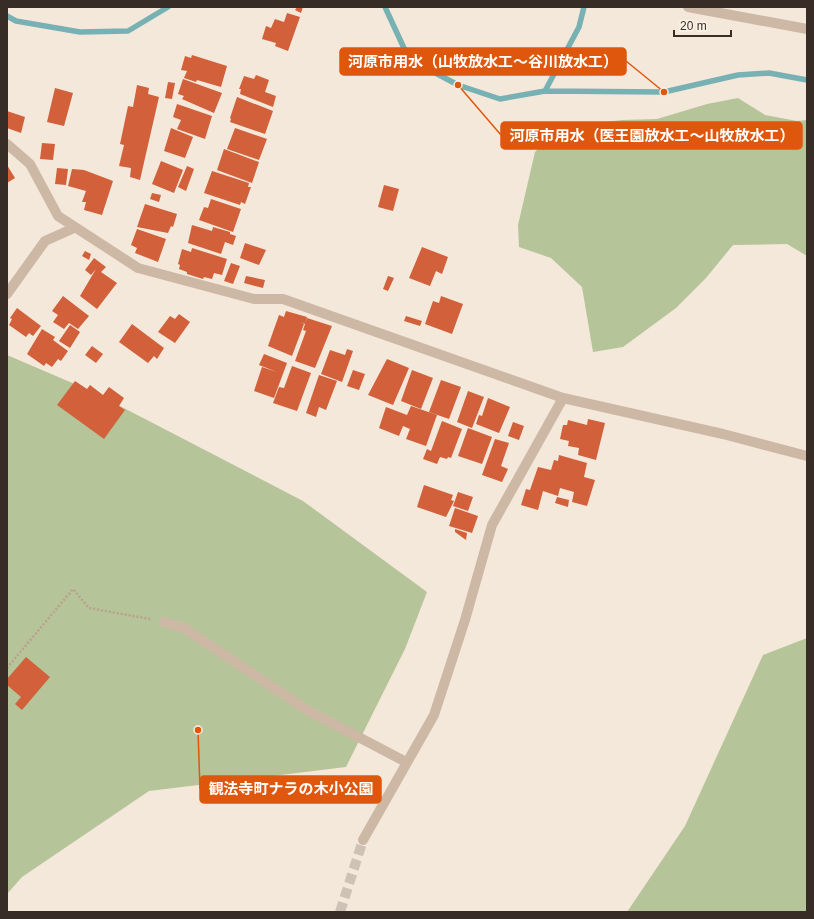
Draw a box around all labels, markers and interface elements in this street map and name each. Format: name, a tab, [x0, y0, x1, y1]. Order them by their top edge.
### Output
scale bar	[674, 12, 731, 38]
text: 20 m	[680, 19, 707, 33]
callout: 河原市用水（山牧放水工～谷川放水工）	[340, 48, 626, 75]
text: 河原市用水（山牧放水工～谷川放水工）	[348, 53, 618, 70]
callout: 河原市用水（医王園放水工～山牧放水工）	[501, 122, 802, 149]
text: 河原市用水（医王園放水工～山牧放水工）	[509, 127, 795, 144]
callout: 観法寺町ナラの木小公園	[200, 776, 381, 803]
text: 観法寺町ナラの木小公園	[208, 780, 374, 797]

